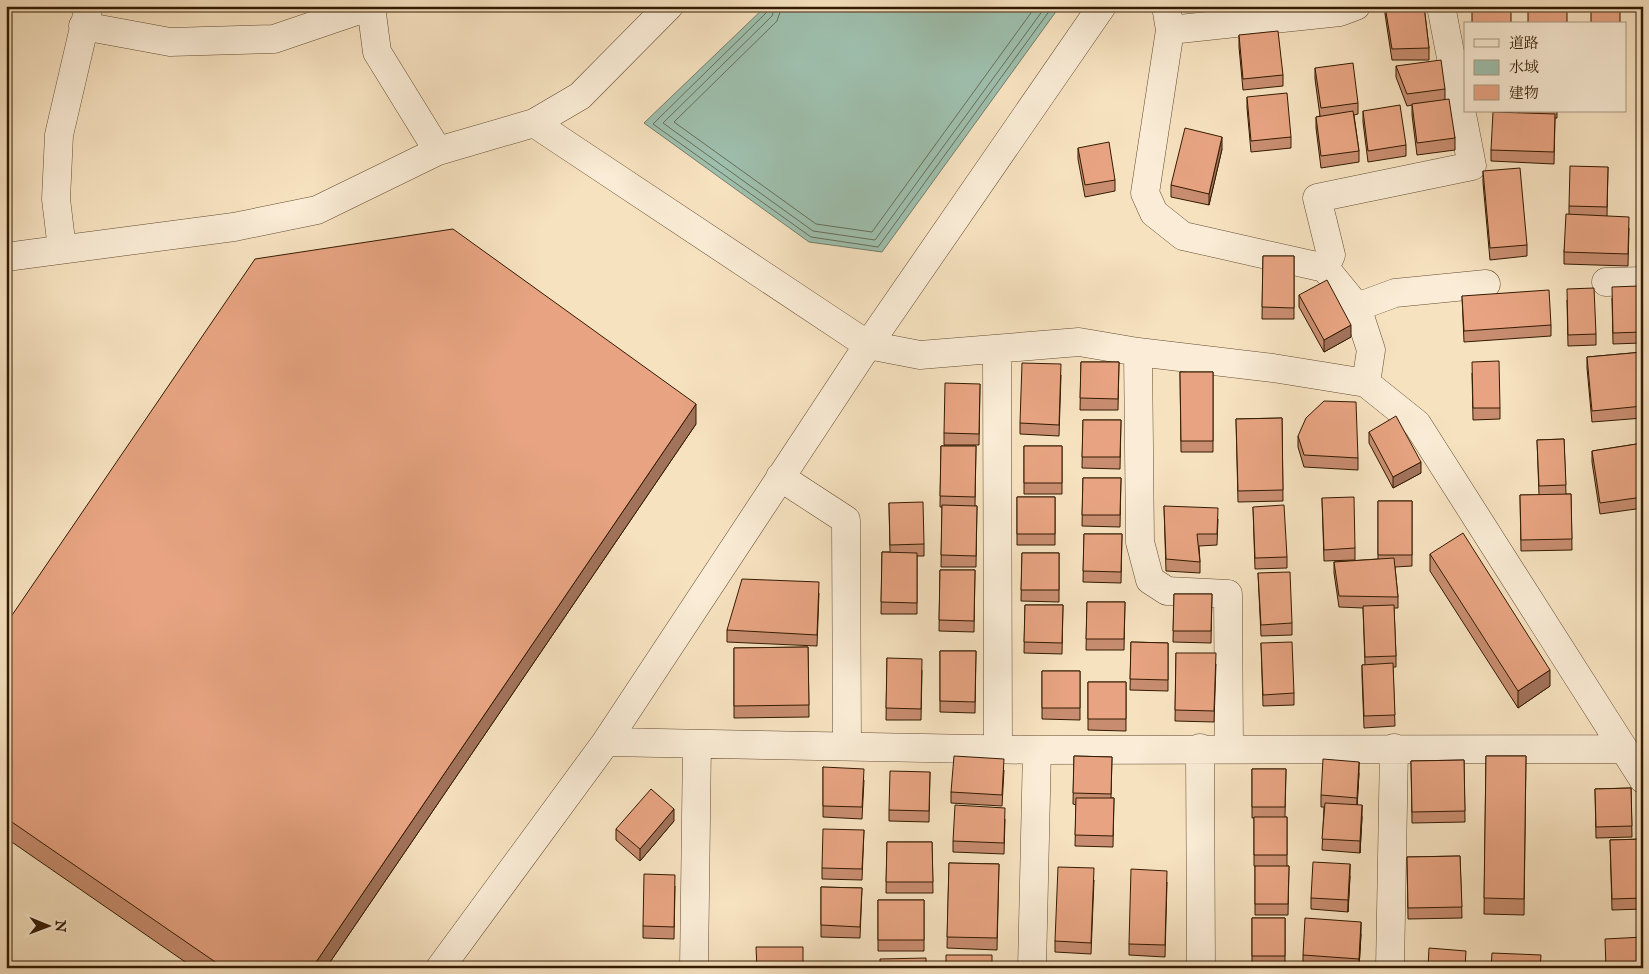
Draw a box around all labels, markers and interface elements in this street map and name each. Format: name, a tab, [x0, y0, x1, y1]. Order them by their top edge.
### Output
legend	[1464, 22, 1626, 112]
text: 道路	[1509, 34, 1539, 53]
text: 水域	[1509, 58, 1539, 77]
text: 建物	[1509, 84, 1539, 103]
north arrow	[22, 902, 72, 952]
text: N	[51, 919, 69, 932]

